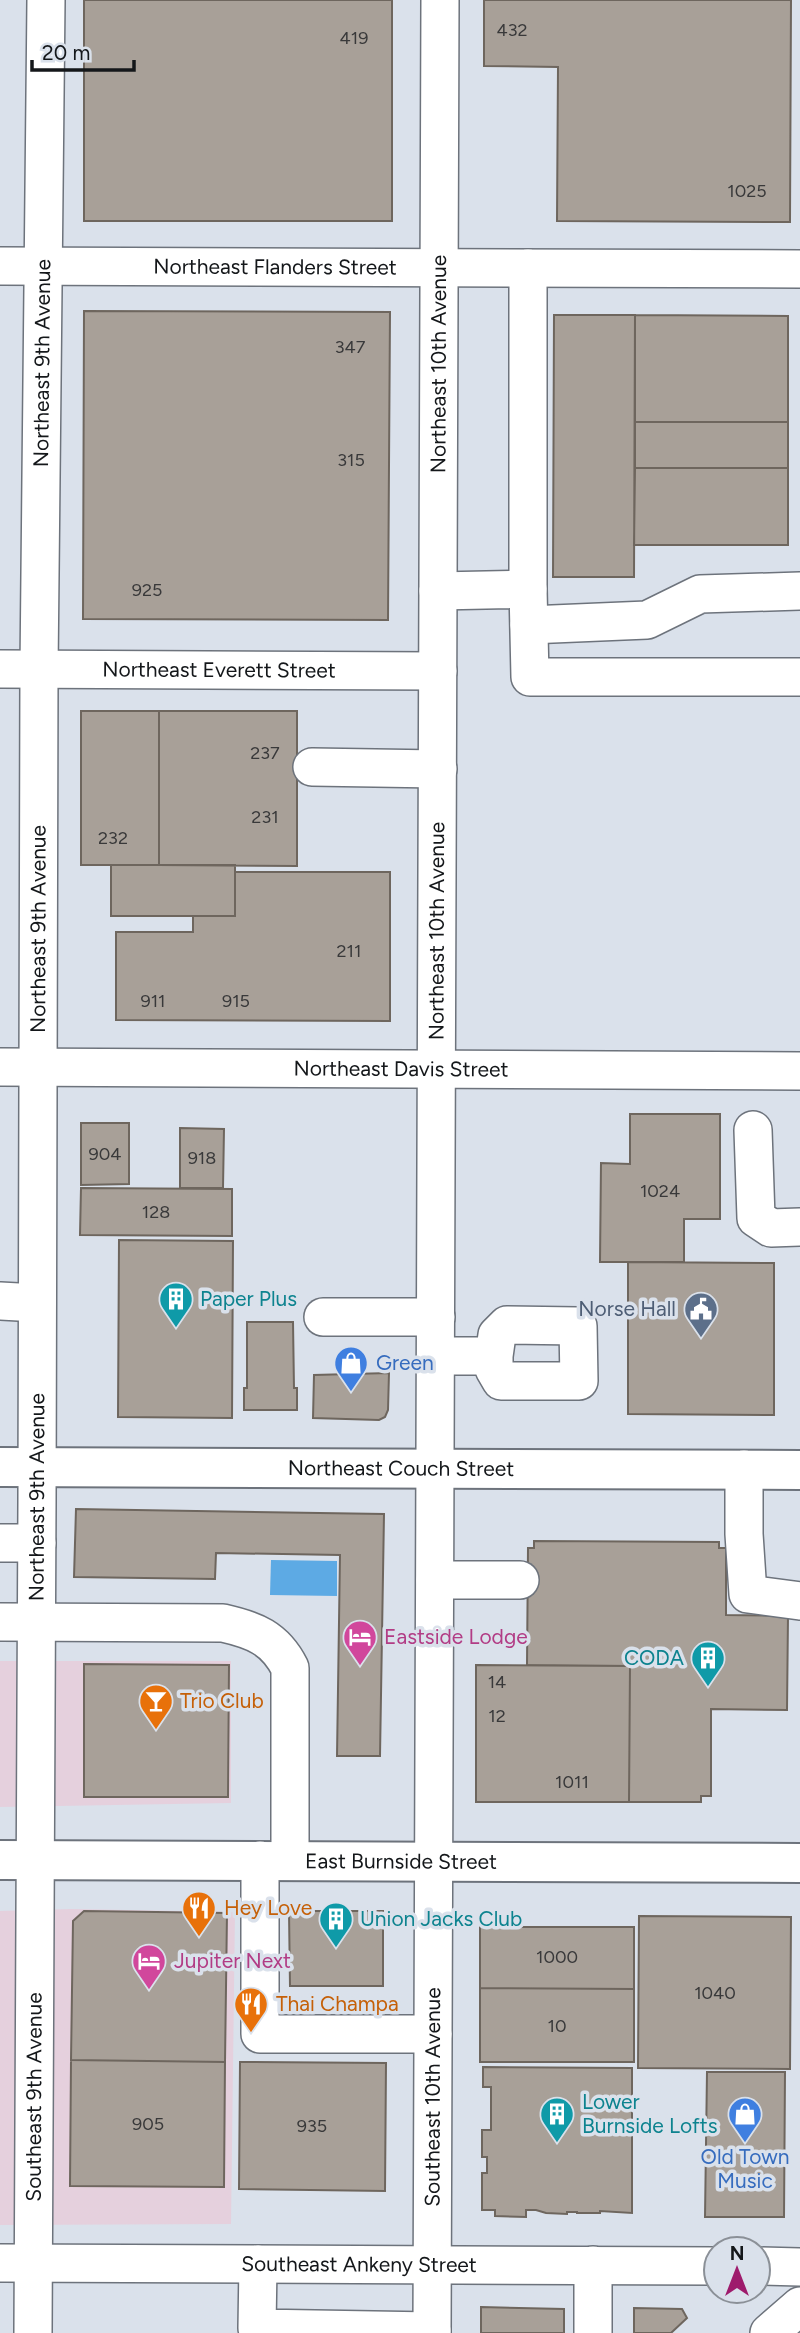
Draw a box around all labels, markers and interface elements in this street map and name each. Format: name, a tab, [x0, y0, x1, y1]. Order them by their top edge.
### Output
house number: 432	[496, 19, 528, 41]
house number: 419	[340, 27, 368, 49]
scale bar	[32, 28, 133, 72]
text: 20 m	[42, 40, 90, 65]
house number: 1025	[727, 180, 767, 202]
street label: Northeast Flanders Street	[153, 254, 397, 279]
street label: Northeast 10th Avenue	[425, 255, 451, 473]
street label: Northeast 9th Avenue	[28, 259, 55, 467]
house number: 347	[335, 336, 366, 358]
house number: 315	[337, 449, 365, 471]
house number: 925	[132, 579, 162, 601]
street label: Northeast Everett Street	[102, 656, 336, 683]
house number: 237	[250, 742, 280, 764]
house number: 231	[251, 806, 279, 828]
street label: Northeast 10th Avenue	[423, 822, 449, 1040]
street label: Northeast 9th Avenue	[25, 825, 51, 1033]
house number: 232	[98, 827, 128, 849]
house number: 211	[337, 940, 361, 962]
house number: 911	[140, 990, 166, 1012]
house number: 915	[222, 990, 250, 1012]
street label: Northeast Davis Street	[293, 1055, 509, 1082]
house number: 904	[89, 1143, 121, 1165]
house number: 918	[188, 1147, 216, 1169]
house number: 1024	[640, 1180, 680, 1202]
house number: 128	[142, 1201, 170, 1223]
building icon: Paper Plus	[157, 1280, 195, 1329]
place label: Paper Plus	[200, 1286, 297, 1311]
public building icon: Norse Hall	[682, 1290, 720, 1339]
place label: Norse Hall	[578, 1296, 676, 1321]
shop icon: Green	[332, 1344, 370, 1393]
place label: Green	[376, 1350, 434, 1375]
street label: Northeast 9th Avenue	[24, 1393, 49, 1601]
street label: Northeast Couch Street	[288, 1455, 514, 1481]
hotel icon: Eastside Lodge	[341, 1618, 379, 1667]
place label: Eastside Lodge	[384, 1624, 528, 1649]
building icon: CODA	[689, 1639, 727, 1688]
place label: CODA	[624, 1645, 684, 1670]
house number: 14	[488, 1671, 506, 1693]
bar icon: Trio Club	[137, 1682, 175, 1731]
place label: Trio Club	[180, 1688, 264, 1713]
house number: 12	[488, 1705, 506, 1727]
house number: 1011	[555, 1771, 589, 1793]
street label: East Burnside Street	[305, 1848, 497, 1874]
restaurant icon: Hey Love	[180, 1889, 218, 1938]
place label: Hey Love	[224, 1895, 312, 1920]
building icon: Union Jacks Club	[317, 1900, 355, 1949]
place label: Union Jacks Club	[360, 1906, 522, 1931]
hotel icon: Jupiter Next	[130, 1942, 168, 1991]
house number: 1000	[536, 1946, 578, 1968]
place label: Jupiter Next	[174, 1948, 291, 1973]
house number: 1040	[694, 1982, 736, 2004]
restaurant icon: Thai Champa	[232, 1985, 270, 2034]
street label: Southeast 10th Avenue	[419, 1987, 445, 2207]
place label: Thai Champa	[276, 1991, 399, 2016]
street label: Southeast 9th Avenue	[21, 1992, 47, 2202]
house number: 10	[548, 2015, 566, 2037]
place label: Lower Burnside Lofts	[582, 2089, 718, 2138]
building icon: Lower Burnside Lofts	[538, 2095, 576, 2144]
shop icon: Old Town Music	[726, 2095, 764, 2144]
house number: 905	[132, 2113, 164, 2135]
house number: 935	[297, 2115, 327, 2137]
place label: Old Town Music	[701, 2144, 789, 2193]
north arrow	[702, 2235, 772, 2305]
text: N	[730, 2242, 744, 2265]
street label: Southeast Ankeny Street	[241, 2251, 477, 2277]

